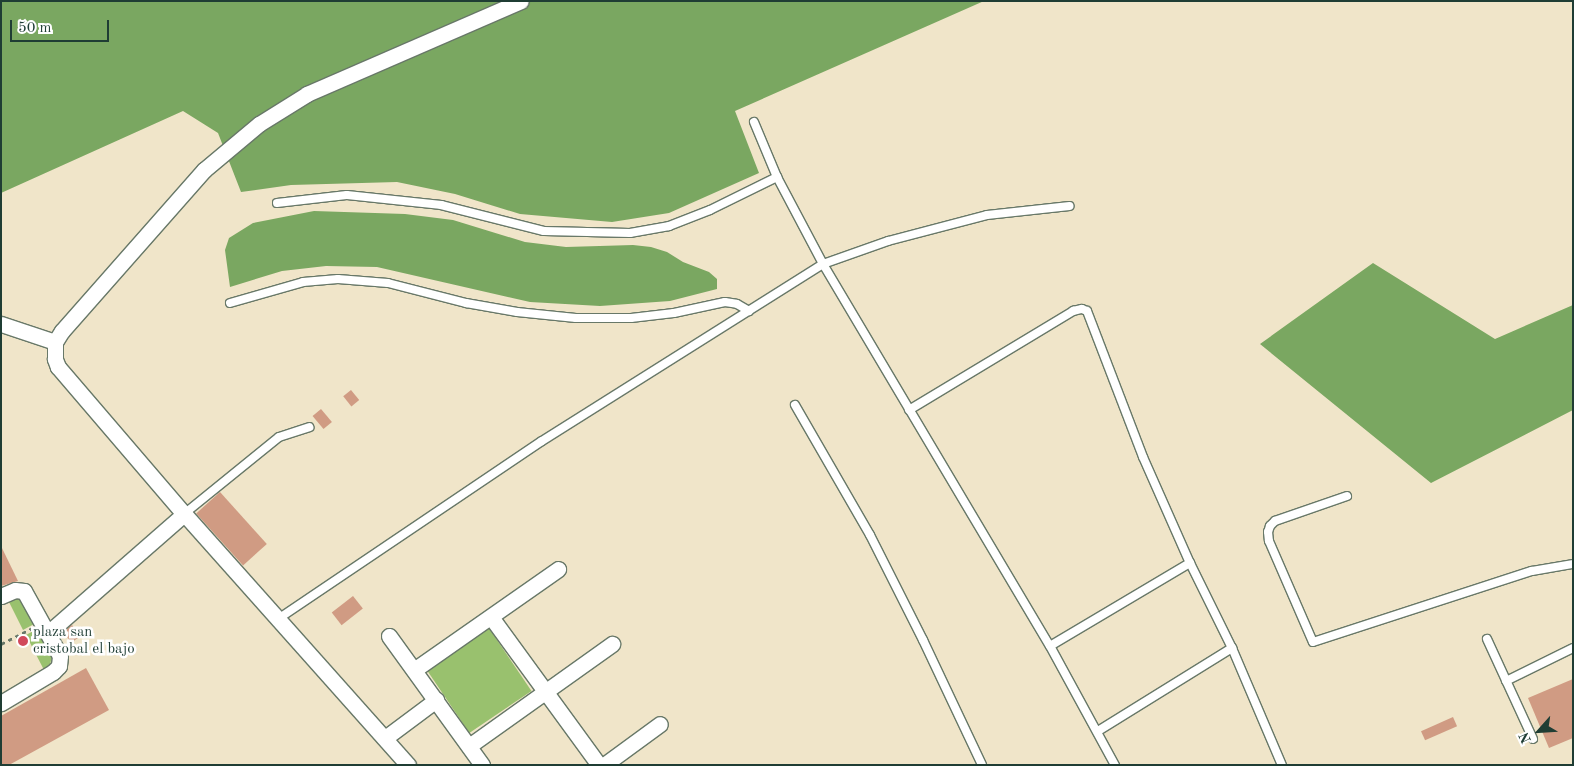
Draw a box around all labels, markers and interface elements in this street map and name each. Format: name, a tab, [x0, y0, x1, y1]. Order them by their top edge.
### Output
scale bar	[12, 10, 111, 42]
text: 50 m	[18, 21, 52, 36]
place label: plaza san cristobal el bajo	[33, 623, 135, 658]
marker: plaza san cristobal el bajo	[17, 635, 29, 647]
north arrow	[1514, 706, 1564, 756]
text: N	[1517, 730, 1534, 745]

